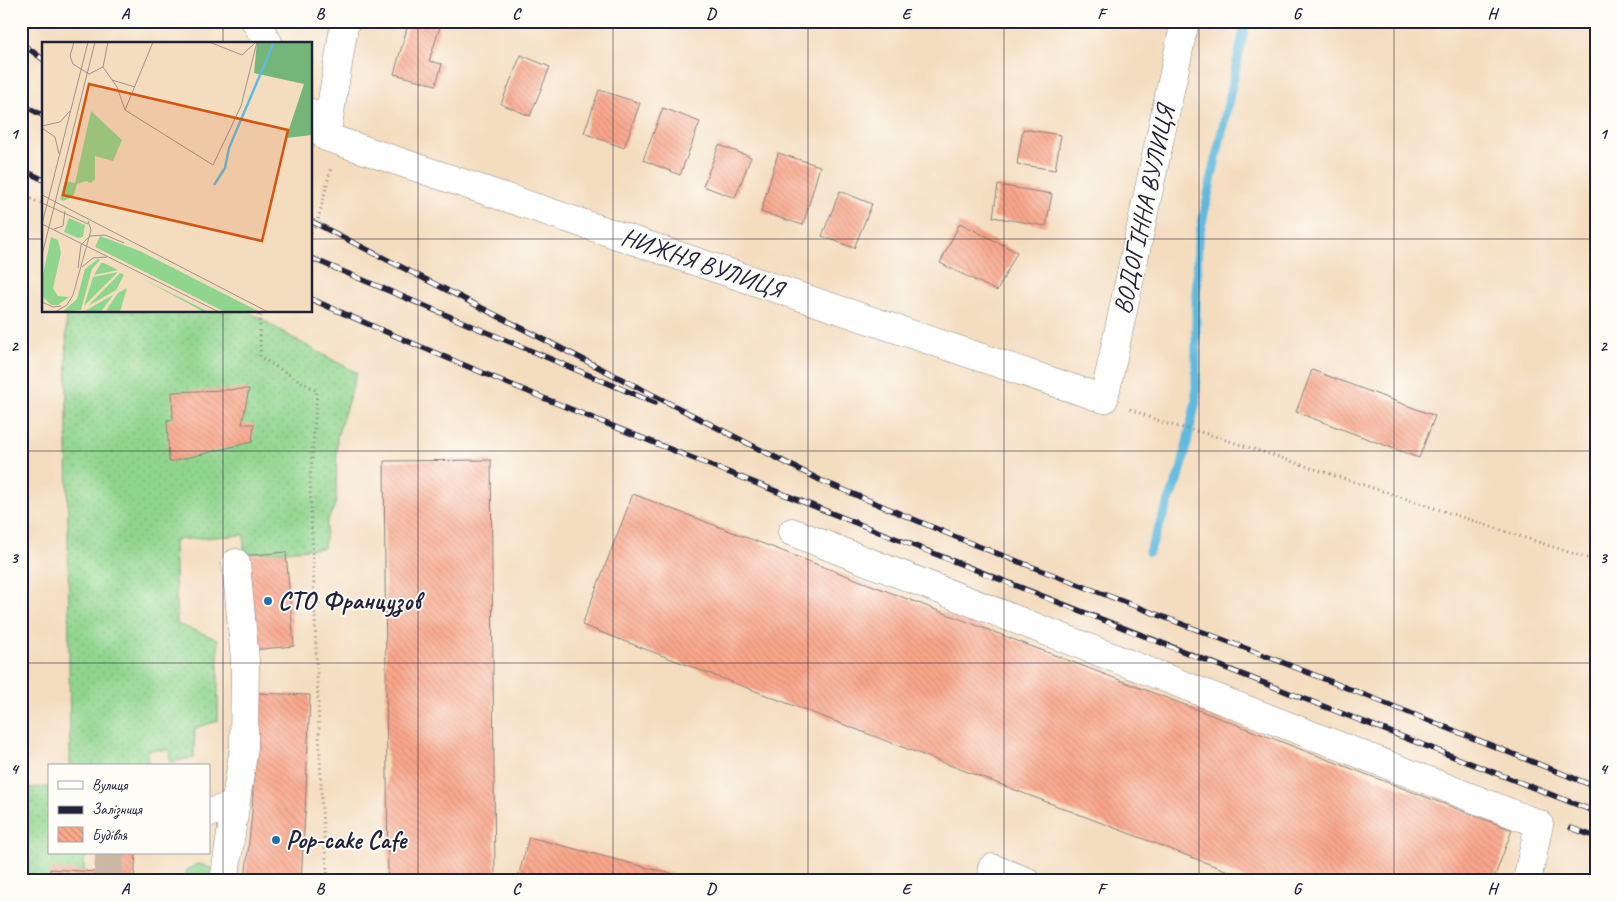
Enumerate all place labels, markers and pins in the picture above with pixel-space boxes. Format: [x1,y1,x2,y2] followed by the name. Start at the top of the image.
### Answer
[278,585,425,617] place label: СТО Французов
[262,595,274,607] marker: СТО Французов
[286,824,409,856] place label: Pop-cake Cafe
[270,834,282,846] marker: Pop-cake Cafe

